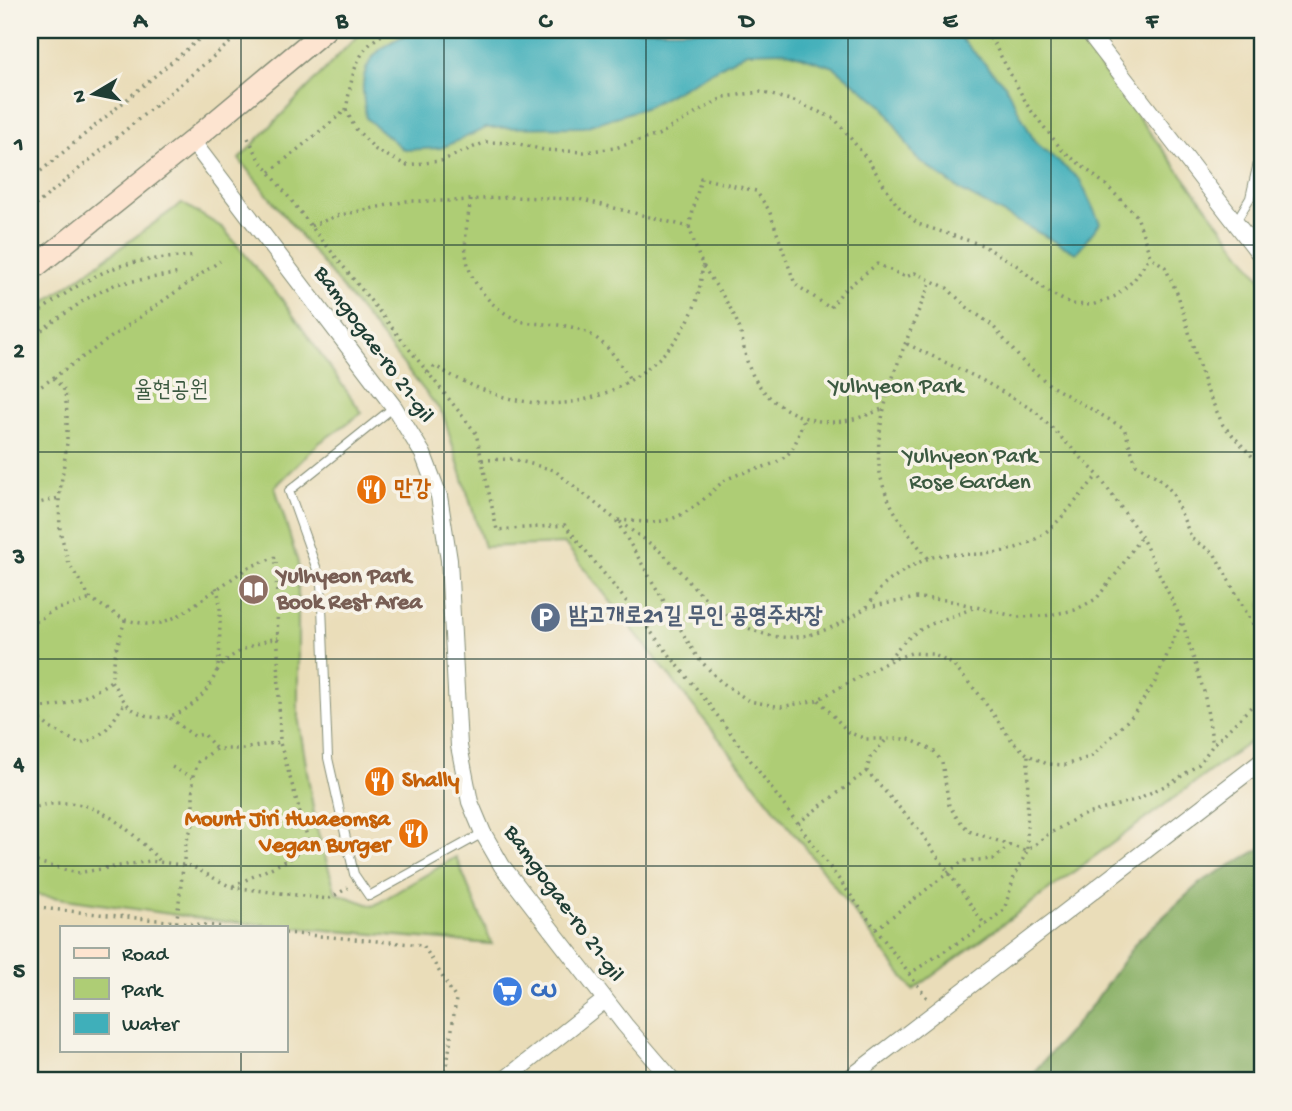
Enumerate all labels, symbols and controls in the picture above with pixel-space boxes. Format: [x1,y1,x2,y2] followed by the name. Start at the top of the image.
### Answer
[132,9,148,36] text: A
[335,9,349,36] text: B
[539,9,554,36] text: C
[738,9,756,36] text: D
[943,9,959,36] text: E
[1145,9,1160,36] text: F
[60,60,130,130] north arrow
[68,88,93,104] text: N
[13,132,24,159] text: 1
[306,260,439,429] street label: Bamgogae-ro 21-gil
[13,339,25,366] text: 2
[827,374,966,401] park label: Yulhyeon Park
[134,378,208,405] park label: 율현공원
[901,444,1040,497] park label: Yulhyeon Park Rose Garden
[354,473,388,507] restaurant icon: 만강
[394,477,432,504] place label: 만강
[12,545,25,572] text: 3
[274,564,423,617] place label: Yulhyeon Park Book Rest Area
[237,573,271,607] library icon: Yulhyeon Park Book Rest Area
[529,600,563,634] parking icon: 밤고개로21길 무인 공영주차장
[569,604,823,631] place label: 밤고개로21길 무인 공영주차장
[13,752,25,779] text: 4
[362,764,396,798] restaurant icon: Shally
[402,768,460,795] place label: Shally
[185,807,393,860] place label: Mount Jiri Hwaeomsa Vegan Burger
[396,816,430,850] restaurant icon: Mount Jiri Hwaeomsa Vegan Burger
[496,819,629,988] street label: Bamgogae-ro 21-gil
[60,926,287,1052] legend
[122,944,170,969] text: Road
[13,959,25,986] text: 5
[491,974,525,1008] supermarket icon: CU
[531,978,557,1005] place label: CU
[121,980,165,1005] text: Park
[122,1014,180,1039] text: Water

